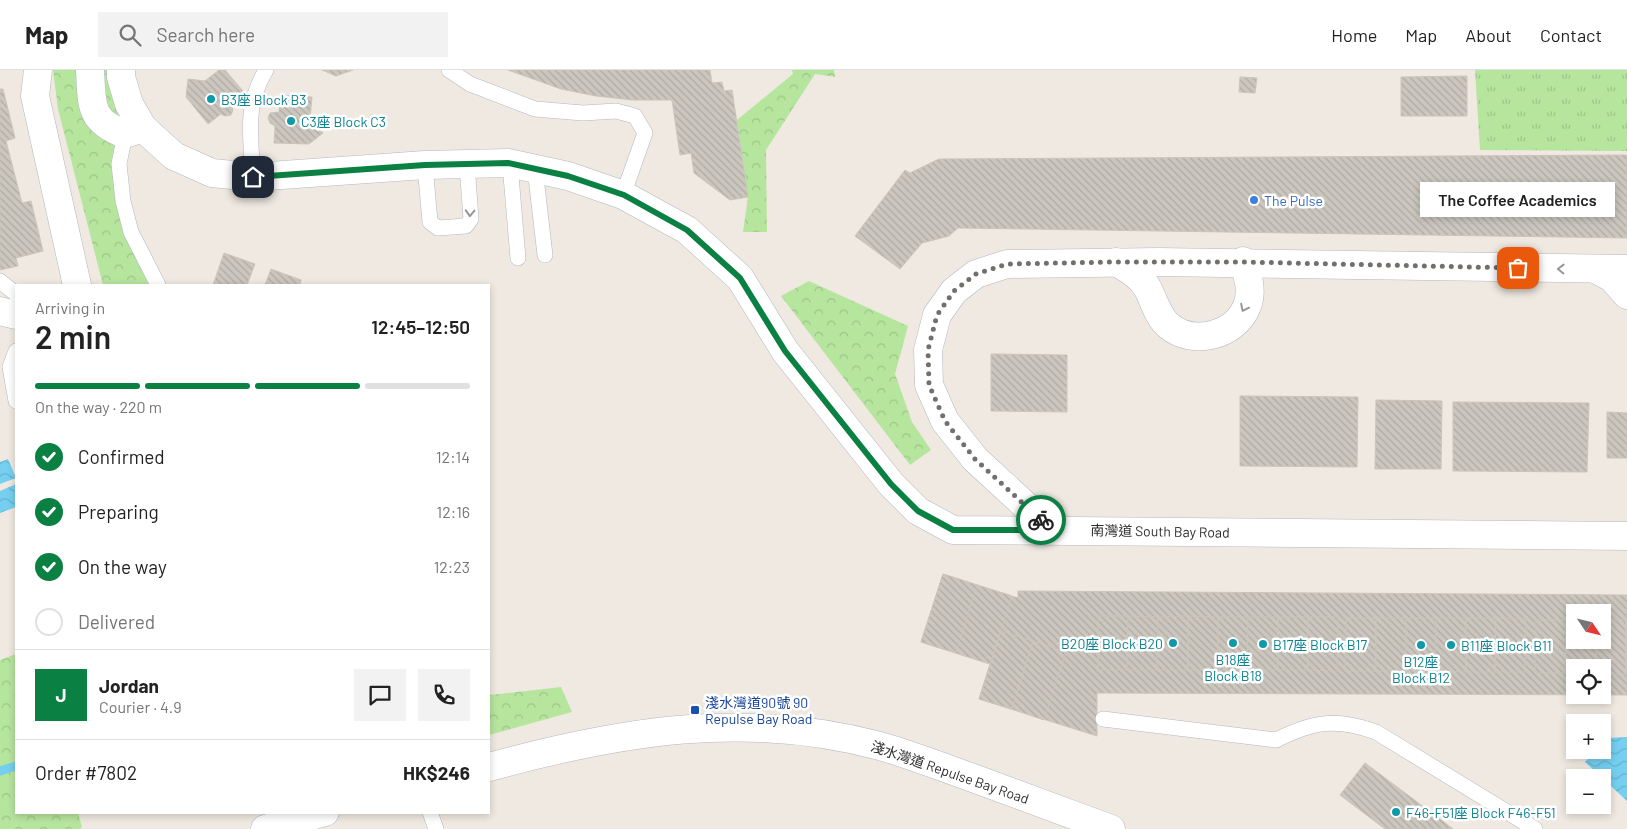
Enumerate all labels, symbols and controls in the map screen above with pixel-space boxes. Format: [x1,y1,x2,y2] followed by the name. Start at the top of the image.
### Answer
[98,12,448,57] search box
[25,20,68,49] text: Map
[116,21,144,49] icon: search
[156,23,255,46] text: Search here
[1331,24,1377,46] text: Home
[1405,24,1437,46] text: Map
[1465,24,1512,46] text: About
[1540,24,1602,46] text: Contact
[221,91,307,108] place label: B3座 Block B3
[205,93,217,105] marker: B3座 Block B3
[301,113,386,130] place label: C3座 Block C3
[285,115,297,127] marker: C3座 Block C3
[232,156,274,198] pin
[239,163,267,191] icon: home
[1420,183,1616,218] callout: The Coffee Academics
[1438,190,1597,209] text: The Coffee Academics
[1264,192,1323,209] place label: The Pulse
[1248,194,1260,206] marker: The Pulse
[464,209,475,217] one-way arrow
[1497,247,1539,289] pin
[1504,254,1532,282] icon: bag
[1557,264,1564,274] one-way arrow
[35,298,105,317] text: Arriving in
[1240,302,1250,311] one-way arrow
[371,315,470,338] text: 12:45–12:50
[35,317,111,355] text: 2 min
[35,397,162,416] text: On the way · 220 m
[35,443,63,471] icon: check
[78,445,165,468] text: Confirmed
[436,447,470,466] text: 12:14
[1016,495,1066,545] courier
[35,498,63,526] icon: check
[78,500,159,523] text: Preparing
[437,502,470,521] text: 12:16
[1027,506,1055,534] icon: bike
[1090,521,1230,541] street label: 南灣道 South Bay Road
[35,553,63,581] icon: check
[78,555,167,578] text: On the way
[434,557,470,576] text: 12:23
[1566,604,1611,649] north arrow
[1566,604,1611,814] map controls
[78,610,155,633] text: Delivered
[1061,635,1163,652] place label: B20座 Block B20
[1273,636,1367,653] place label: B17座 Block B17
[1167,637,1179,649] marker: B20座 Block B20
[1227,637,1239,649] marker: B18座 Block B18
[1461,637,1552,654] place label: B11座 Block B11
[1257,638,1269,650] marker: B17座 Block B17
[1415,639,1427,651] marker: B12座 Block B12
[1445,639,1457,651] marker: B11座 Block B11
[1204,651,1262,684] place label: B18座 Block B18
[1392,653,1450,686] place label: B12座 Block B12
[1566,659,1611,704] button: locate
[354,669,406,721] button: chat
[418,669,470,721] button: phone
[99,674,159,697] text: Jordan
[55,683,67,706] text: J
[705,694,812,727] place label: 淺水灣道90號 90 Repulse Bay Road
[99,697,182,716] text: Courier · 4.9
[689,704,701,716] marker: 淺水灣道90號 90 Repulse Bay Road
[1566,714,1611,759] button: +
[869,737,1031,807] street label: 淺水灣道 Repulse Bay Road
[35,761,137,784] text: Order #7802
[403,761,470,784] text: HK$246
[1566,769,1611,814] button: −
[1406,804,1556,821] place label: F46-F51座 Block F46-F51
[1390,806,1402,818] marker: F46-F51座 Block F46-F51

